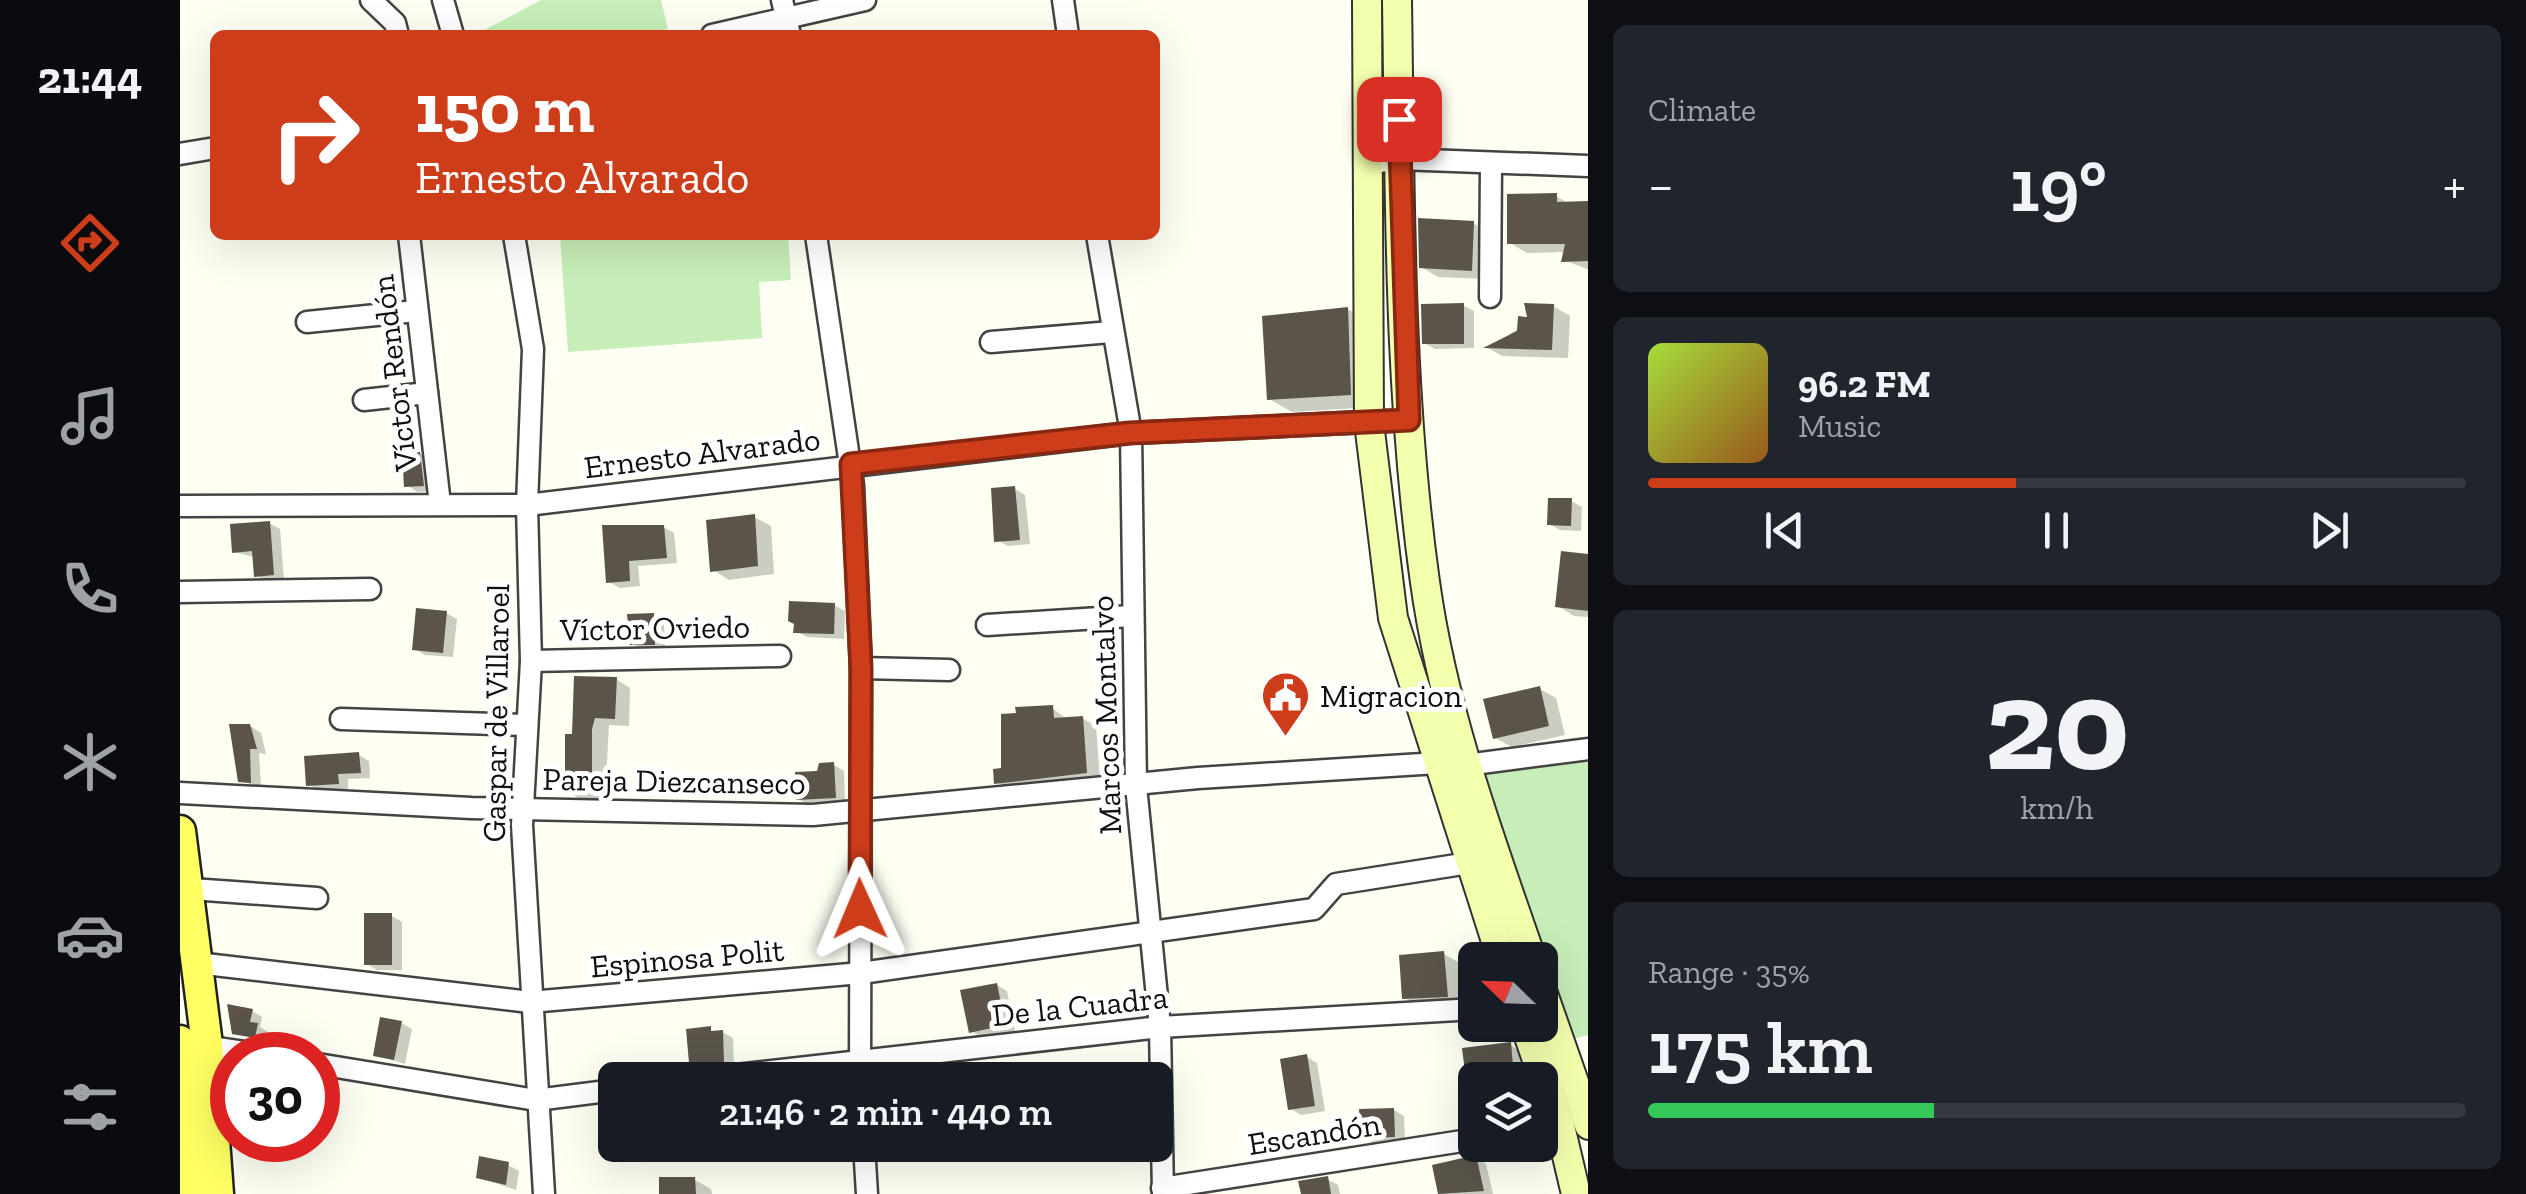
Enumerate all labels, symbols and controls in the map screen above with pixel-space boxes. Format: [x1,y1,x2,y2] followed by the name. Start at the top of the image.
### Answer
[38,51,142,105] text: 21:44
[415,66,595,150] text: 150 m
[250,70,380,200] icon: right
[1357,77,1442,162] pin
[1648,91,1756,129] text: Climate
[1372,92,1427,147] icon: arrive
[2010,140,2107,230] text: 19°
[415,151,749,205] text: Ernesto Alvarado
[1648,152,1674,218] text: −
[2443,152,2466,218] text: +
[55,208,125,278] icon: directions
[363,272,425,474] street label: Víctor Rendón
[1798,361,1931,407] text: 96.2 FM
[55,381,125,451] icon: music
[1798,407,1881,445] text: Music
[582,420,822,486] street label: Ernesto Alvarado
[1757,503,1812,558] icon: previous
[2029,503,2084,558] icon: pause
[2302,503,2357,558] icon: next
[55,554,125,624] icon: phone
[475,583,517,843] street label: Gaspar de Villaroel
[1083,595,1129,835] street label: Marcos Montalvo
[559,607,750,649] street label: Víctor Oviedo
[1985,646,2129,802] text: 20
[1259,670,1311,738] public building icon: Migracion
[1320,677,1463,715] place label: Migracion
[55,727,125,797] icon: climate
[542,760,806,802] street label: Pareja Diezcanseco
[2020,789,2094,827] text: km/h
[808,857,912,961] position arrow
[55,900,125,970] icon: car
[589,931,786,985] street label: Espinosa Polit
[1458,942,1558,1042] north arrow
[1458,942,1558,1162] map controls
[1648,953,1810,991] text: Range · 35%
[990,978,1170,1034] street label: De la Cuadra
[1648,1002,1873,1092] text: 175 km
[210,1032,340,1162] speed limit sign: 30
[1458,1062,1558,1162] button: layers
[55,1072,125,1142] icon: filters
[719,1089,1052,1135] text: 21:46 · 2 min · 440 m
[1245,1105,1384,1163] street label: Escandón

